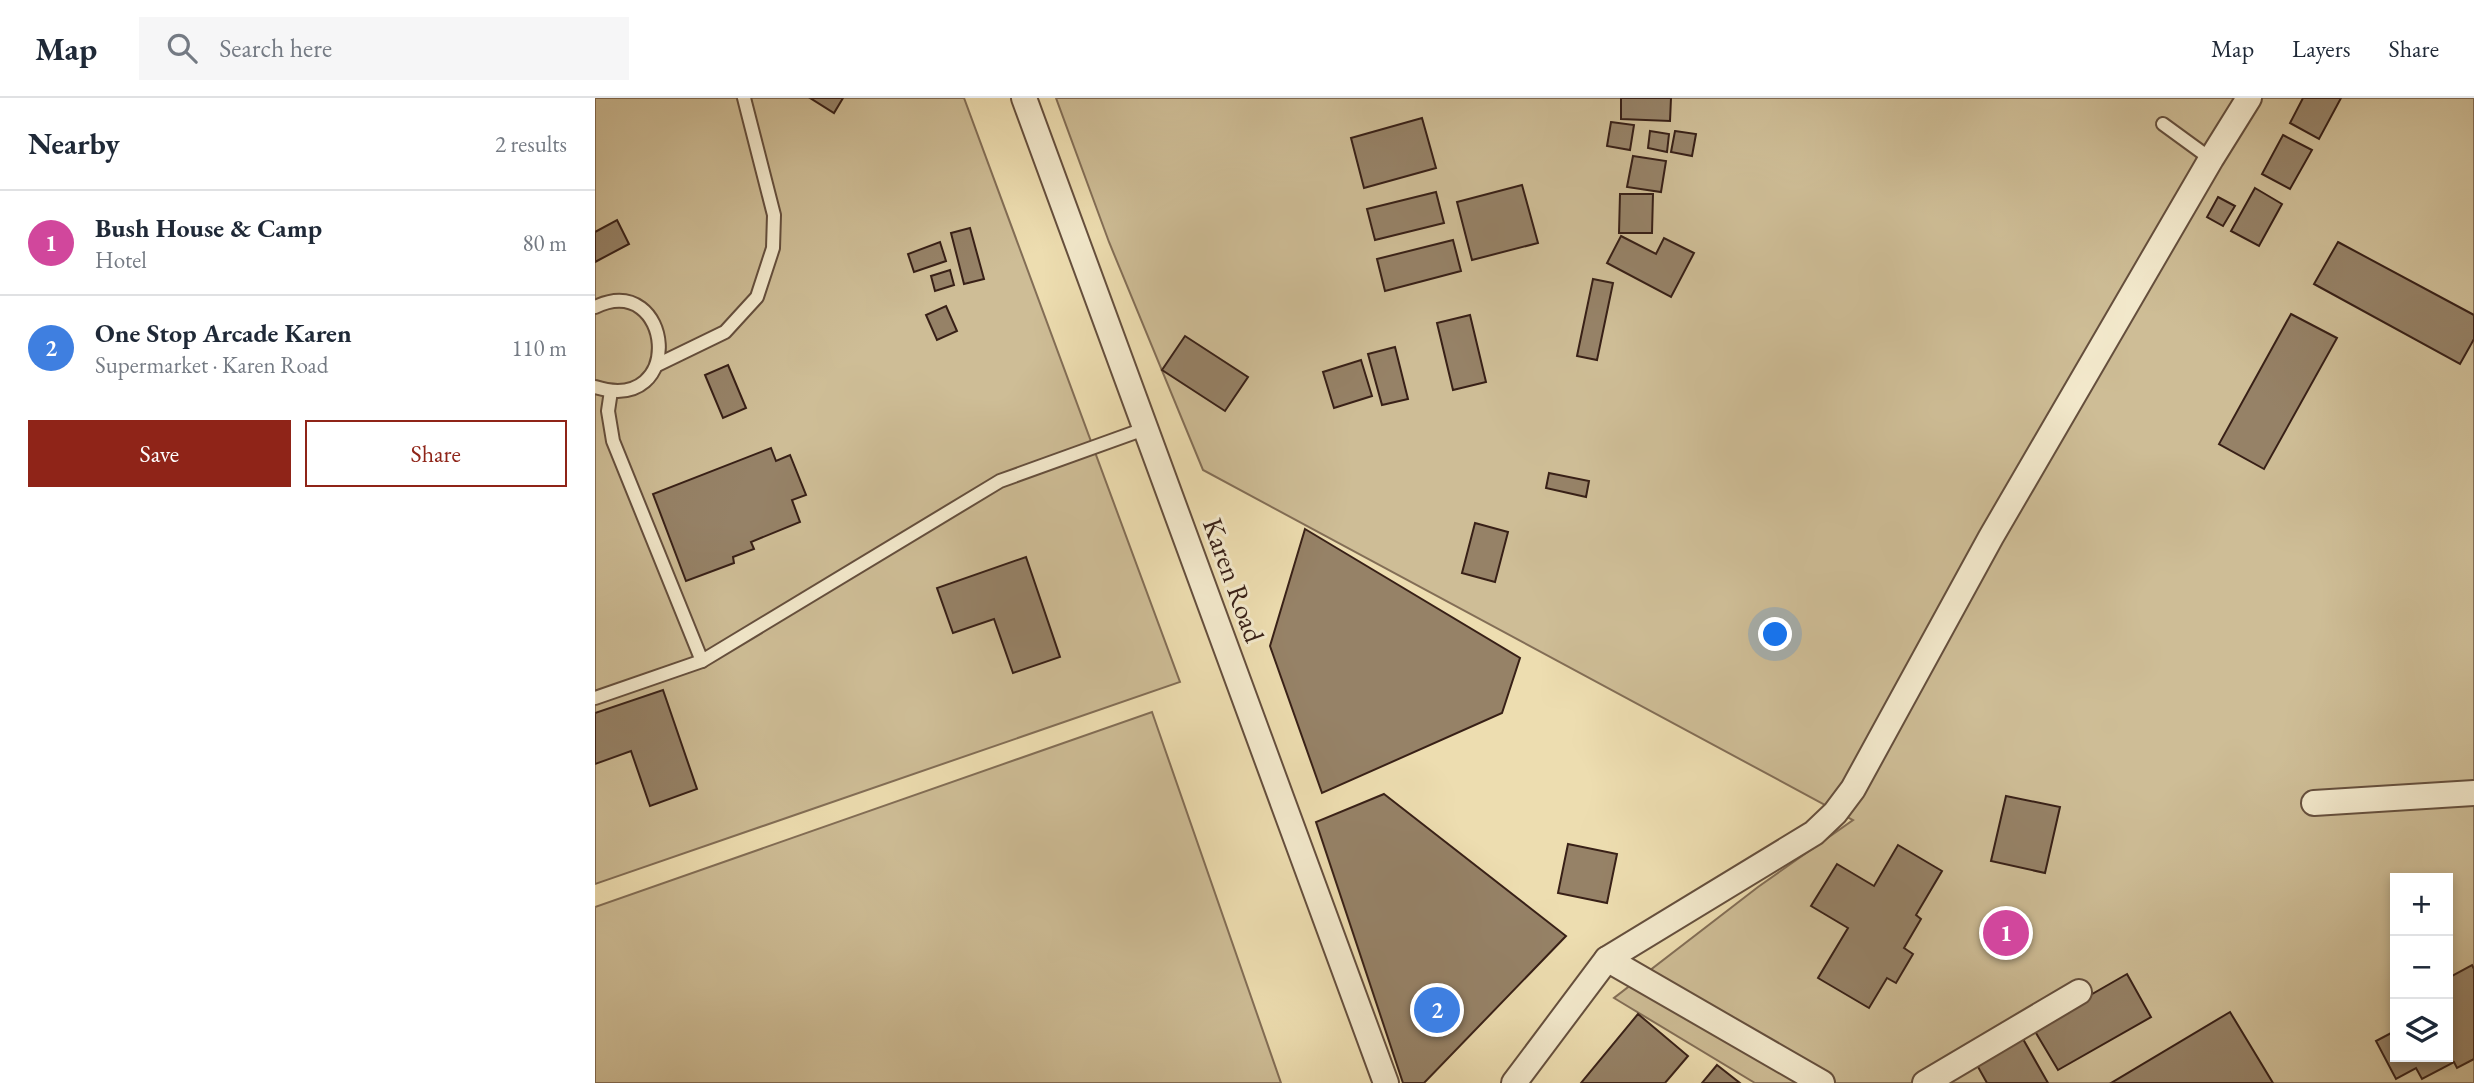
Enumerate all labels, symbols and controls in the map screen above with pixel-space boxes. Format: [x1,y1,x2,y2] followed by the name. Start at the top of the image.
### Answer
[139,17,629,80] search box
[35,27,97,70] text: Map
[163,29,201,67] icon: search
[219,31,332,65] text: Search here
[2211,33,2254,64] text: Map
[2292,33,2351,64] text: Layers
[2389,33,2439,64] text: Share
[28,124,120,163] text: Nearby
[495,129,567,159] text: 2 results
[95,211,322,245] text: Bush House & Camp
[45,228,57,258] text: 1
[522,228,567,258] text: 80 m
[95,245,147,275] text: Hotel
[95,316,352,350] text: One Stop Arcade Karen
[45,333,57,363] text: 2
[511,333,567,363] text: 110 m
[95,350,328,380] text: Supermarket · Karen Road
[28,420,291,487] button: Save
[305,420,567,487] button: Share
[1195,513,1273,648] street label: Karen Road
[1758,617,1792,651] your location
[2390,873,2453,1062] map controls
[2390,873,2453,936] button: +
[1983,907,2029,959] pin: 1
[2390,936,2453,999] button: −
[1414,984,1460,1036] pin: 2
[2390,999,2453,1062] button: layers

